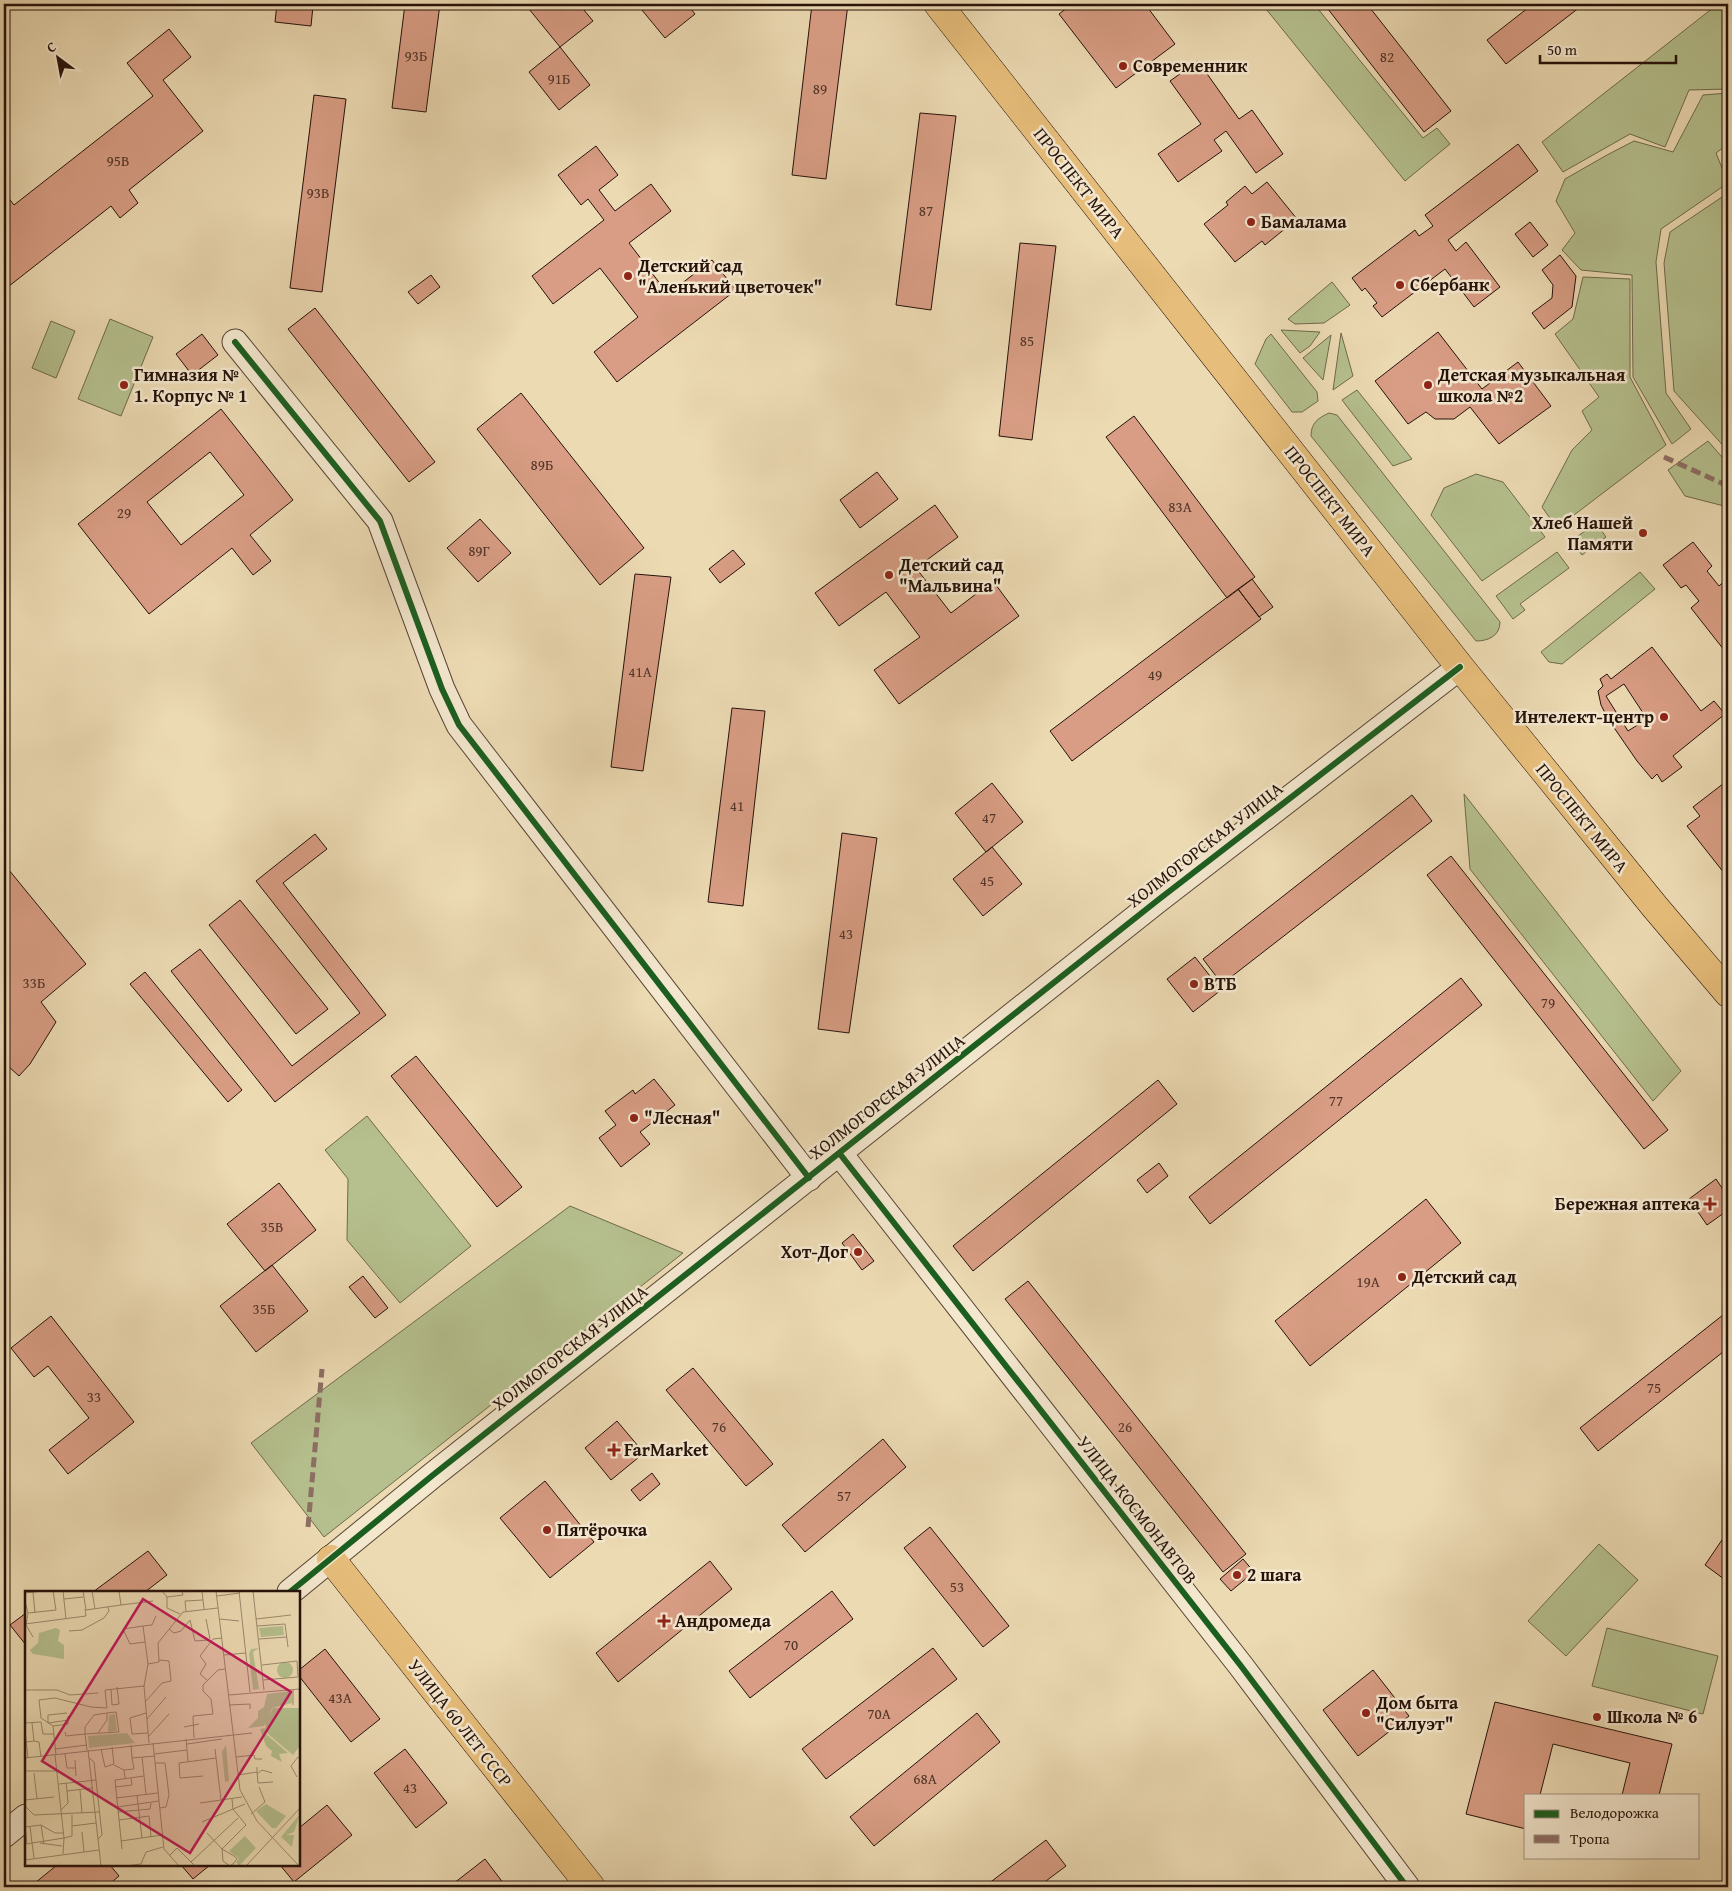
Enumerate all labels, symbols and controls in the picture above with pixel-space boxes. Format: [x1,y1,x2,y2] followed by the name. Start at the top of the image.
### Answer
[32,32,82,82] north arrow
[1540,32,1676,64] scale bar
[42,36,60,58] text: С
[1547,39,1578,60] text: 50 m
[405,45,427,66] house number: 93Б
[1380,46,1394,67] house number: 82
[1133,52,1248,79] place label: Современник
[1117,60,1129,72] marker: Современник
[548,68,570,89] house number: 91Б
[813,78,827,99] house number: 89
[1027,121,1132,244] street label: ПРОСПЕКТ МИРА
[107,150,129,171] house number: 95В
[307,182,329,203] house number: 93В
[919,200,933,221] house number: 87
[1261,208,1348,235] place label: Бамалама
[1245,216,1257,228] marker: Бамалама
[637,252,822,300] place label: Детский сад "Аленький цветочек"
[622,270,634,282] marker: Детский сад "Аленький цветочек"
[1410,271,1490,298] place label: Сбербанк
[1394,279,1406,291] marker: Сбербанк
[1020,330,1034,351] house number: 85
[134,361,248,409] place label: Гимназия № 1. Корпус № 1
[1437,361,1626,409] place label: Детская музыкальная школа №2
[118,379,130,391] marker: Гимназия № 1. Корпус № 1
[1422,379,1434,391] marker: Детская музыкальная школа №2
[1278,439,1383,562] street label: ПРОСПЕКТ МИРА
[531,454,553,475] house number: 89Б
[1168,496,1192,517] house number: 83А
[117,502,131,523] house number: 29
[1532,509,1633,557] place label: Хлеб Нашей Памяти
[1637,527,1649,539] marker: Хлеб Нашей Памяти
[468,540,490,561] house number: 89Г
[898,551,1004,599] place label: Детский сад "Мальвина"
[883,569,895,581] marker: Детский сад "Мальвина"
[628,661,652,682] house number: 41А
[1148,664,1162,685] house number: 49
[1515,703,1654,730] place label: Интелект-центр
[1658,711,1670,723] marker: Интелект-центр
[1530,757,1635,879] street label: ПРОСПЕКТ МИРА
[1121,775,1288,914] street label: ХОЛМОГОРСКАЯ УЛИЦА
[730,795,744,816] house number: 41
[982,807,996,828] house number: 47
[980,870,994,891] house number: 45
[839,923,853,944] house number: 43
[1204,970,1237,997] place label: ВТБ
[23,972,45,993] house number: 33Б
[1188,978,1200,990] marker: ВТБ
[1541,992,1555,1013] house number: 79
[803,1027,970,1166] street label: ХОЛМОГОРСКАЯ УЛИЦА
[1329,1090,1343,1111] house number: 77
[644,1104,721,1131] place label: "Лесная"
[628,1112,640,1124] marker: "Лесная"
[1555,1190,1701,1217] place label: Бережная аптека
[1704,1198,1716,1210] marker: Бережная аптека
[261,1216,283,1237] house number: 35В
[781,1238,848,1265] place label: Хот-Дог
[852,1246,864,1258] marker: Хот-Дог
[1411,1263,1517,1290] place label: Детский сад
[1356,1271,1380,1292] house number: 19А
[1396,1271,1408,1283] marker: Детский сад
[486,1278,653,1417] street label: ХОЛМОГОРСКАЯ УЛИЦА
[253,1298,275,1319] house number: 35Б
[1647,1377,1661,1398] house number: 75
[87,1386,101,1407] house number: 33
[712,1416,726,1437] house number: 76
[1118,1416,1132,1437] house number: 26
[1071,1430,1204,1590] street label: УЛИЦА КОСМОНАВТОВ
[624,1436,709,1463] place label: FarMarket
[608,1444,620,1456] marker: FarMarket
[837,1485,851,1506] house number: 57
[557,1516,648,1543] place label: Пятёрочка
[541,1524,553,1536] marker: Пятёрочка
[1247,1561,1302,1588] place label: 2 шага
[1231,1569,1243,1581] marker: 2 шага
[950,1576,964,1597] house number: 53
[25,1591,300,1866] inset map
[675,1607,772,1634] place label: Андромеда
[657,1614,671,1628] marker: Андромеда
[784,1634,798,1655] house number: 70
[402,1653,519,1792] street label: УЛИЦА 60 ЛЕТ СССР
[328,1687,352,1708] house number: 43А
[1375,1689,1459,1737] place label: Дом быта "Силуэт"
[867,1703,891,1724] house number: 70А
[1607,1703,1697,1730] place label: Школа № 6
[1360,1707,1372,1719] marker: Дом быта "Силуэт"
[1591,1711,1603,1723] marker: Школа № 6
[913,1768,937,1789] house number: 68А
[403,1777,417,1798] house number: 43
[1524,1794,1700,1858] legend
[1570,1802,1660,1823] text: Велодорожка
[1570,1828,1611,1849] text: Тропа

